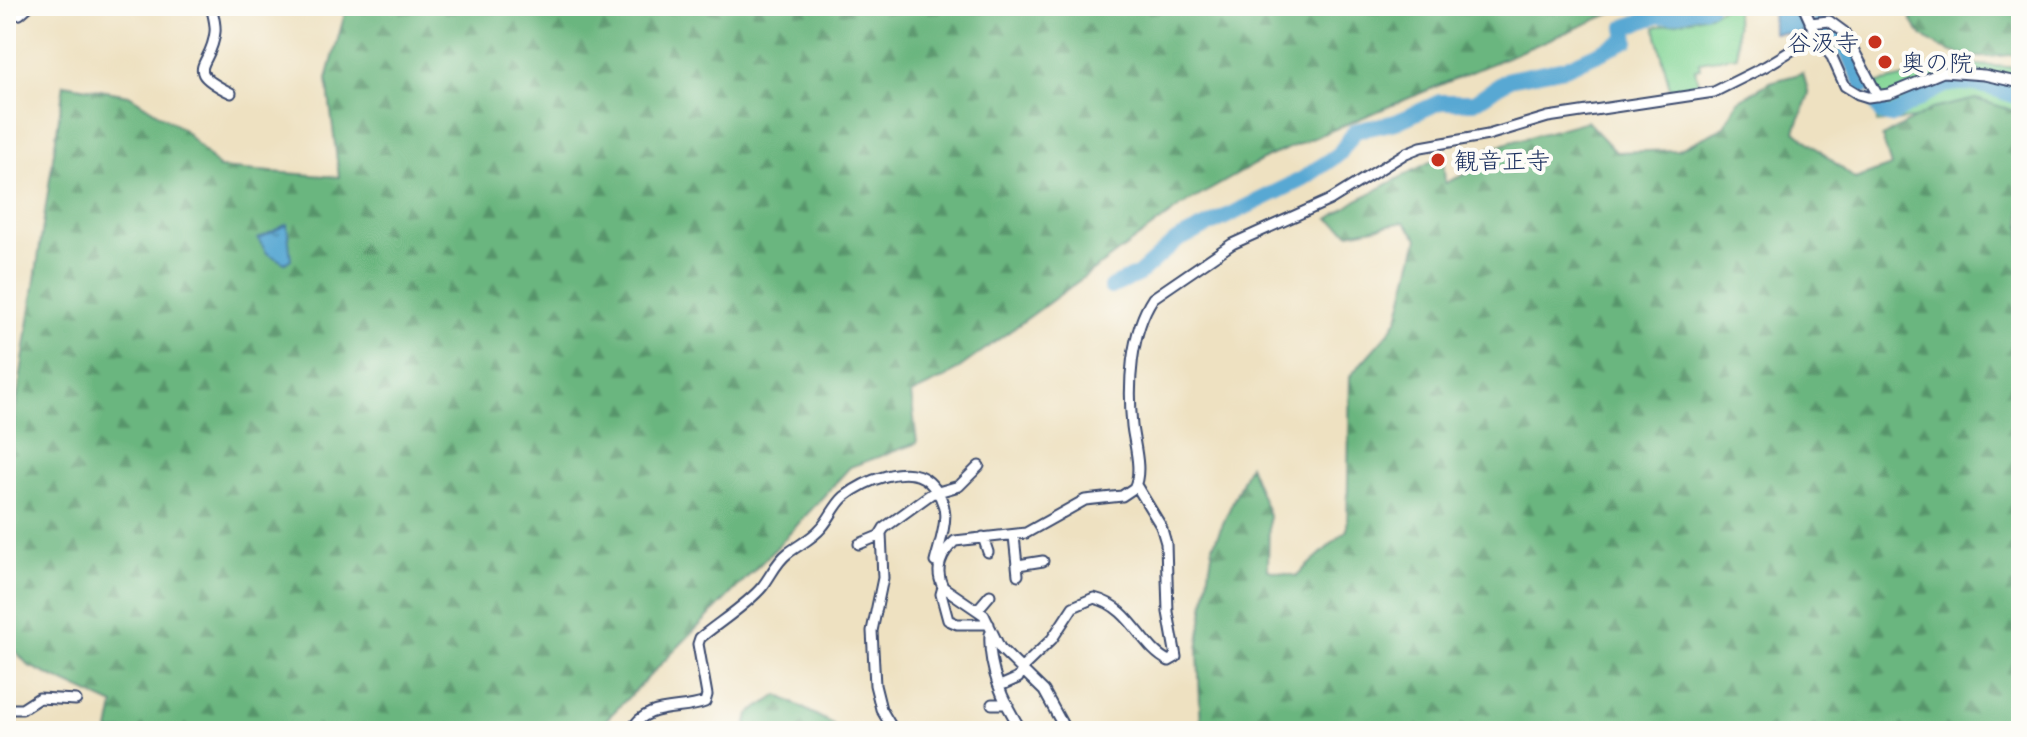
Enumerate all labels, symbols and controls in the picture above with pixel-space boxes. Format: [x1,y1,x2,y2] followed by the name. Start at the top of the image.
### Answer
[1787,28,1859,57] place label: 谷汲寺
[1866,33,1884,51] marker: 谷汲寺
[1901,48,1973,77] place label: 奥の院
[1876,53,1894,71] marker: 奥の院
[1454,146,1550,175] place label: 観音正寺
[1429,151,1447,169] marker: 観音正寺

